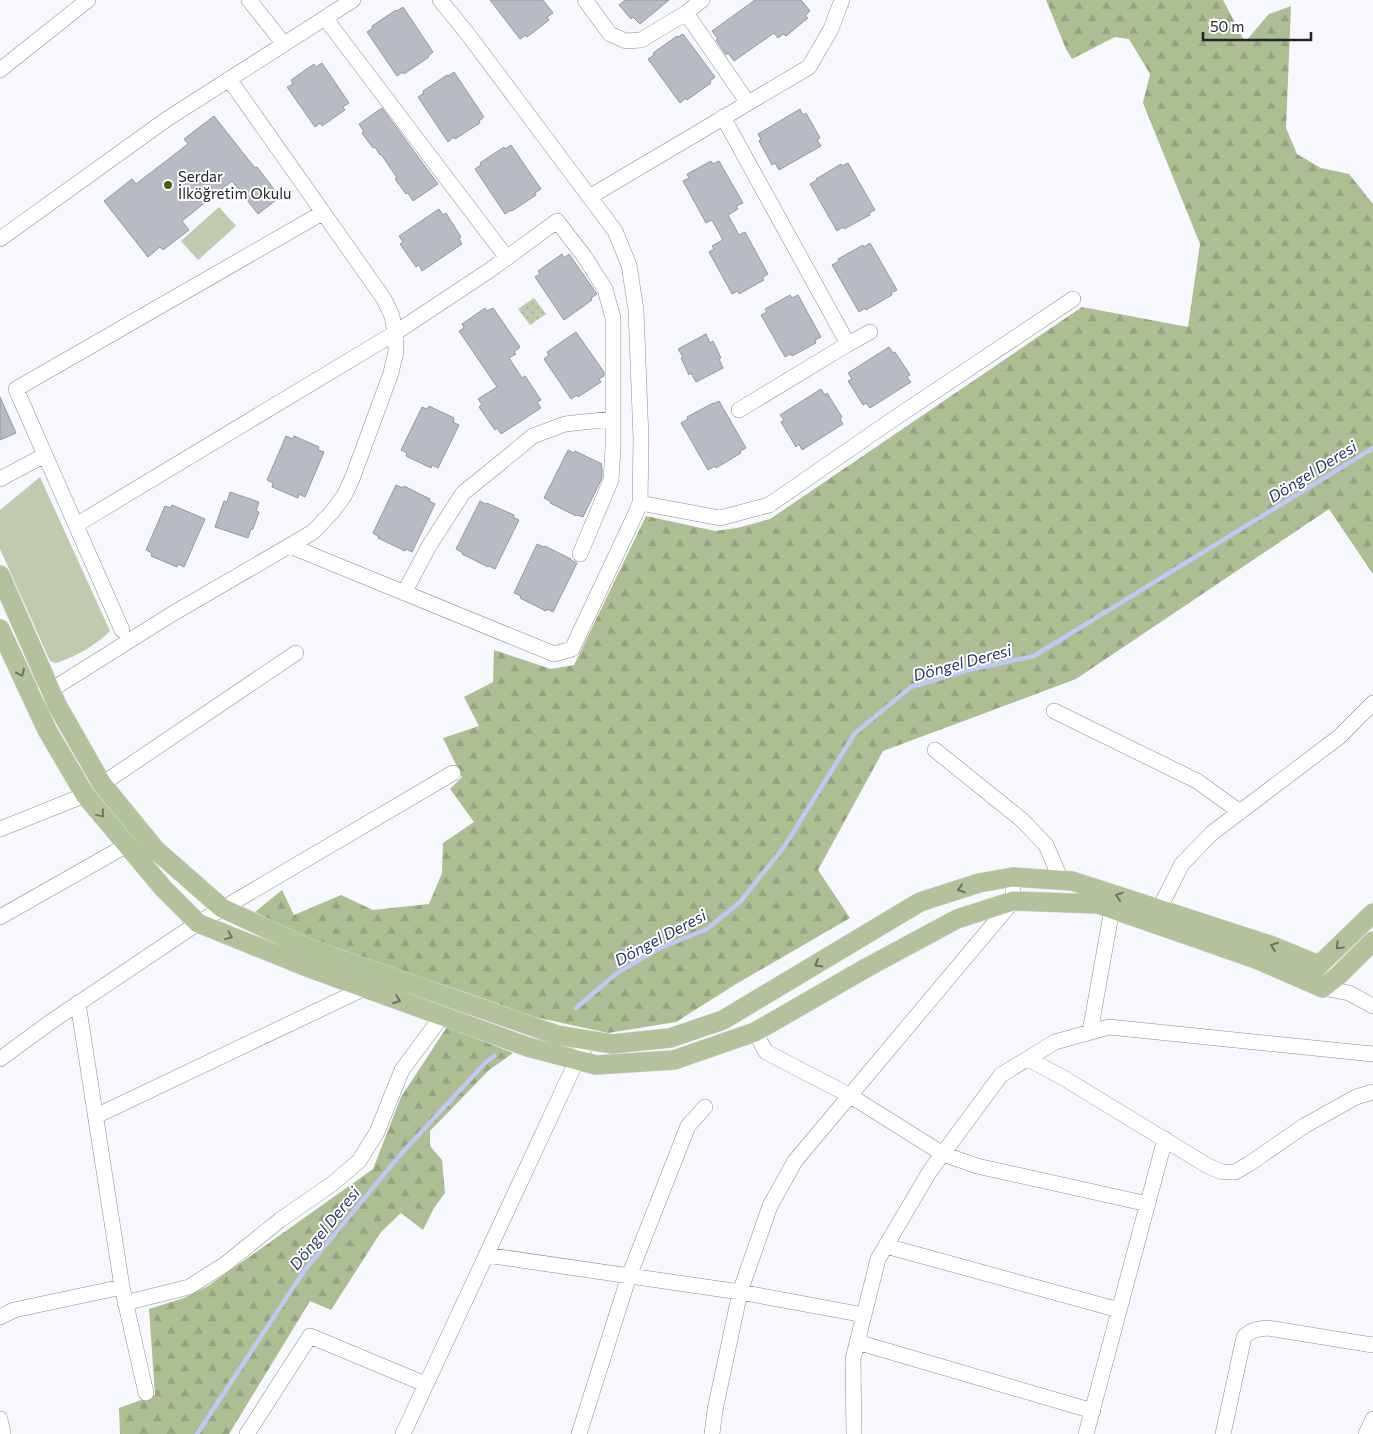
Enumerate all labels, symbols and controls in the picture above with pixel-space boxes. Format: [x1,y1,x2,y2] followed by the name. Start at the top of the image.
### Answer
[1203,10,1310,42] scale bar
[1210,17,1244,35] text: 50 m
[178,167,291,202] place label: Serdar İlköğretim Okulu
[162,179,174,191] marker: Serdar İlköğretim Okulu
[1264,436,1361,506] water label: Döngel Deresi
[911,640,1014,684] water label: Döngel Deresi
[14,668,25,677] one-way arrow
[95,808,104,817] one-way arrow
[957,883,966,893] one-way arrow
[1116,892,1124,902] one-way arrow
[611,905,710,969] water label: Döngel Deresi
[224,929,233,940] one-way arrow
[1335,940,1344,949] one-way arrow
[1270,942,1279,953] one-way arrow
[814,957,823,967] one-way arrow
[392,994,401,1004] one-way arrow
[285,1182,364,1273] water label: Döngel Deresi

